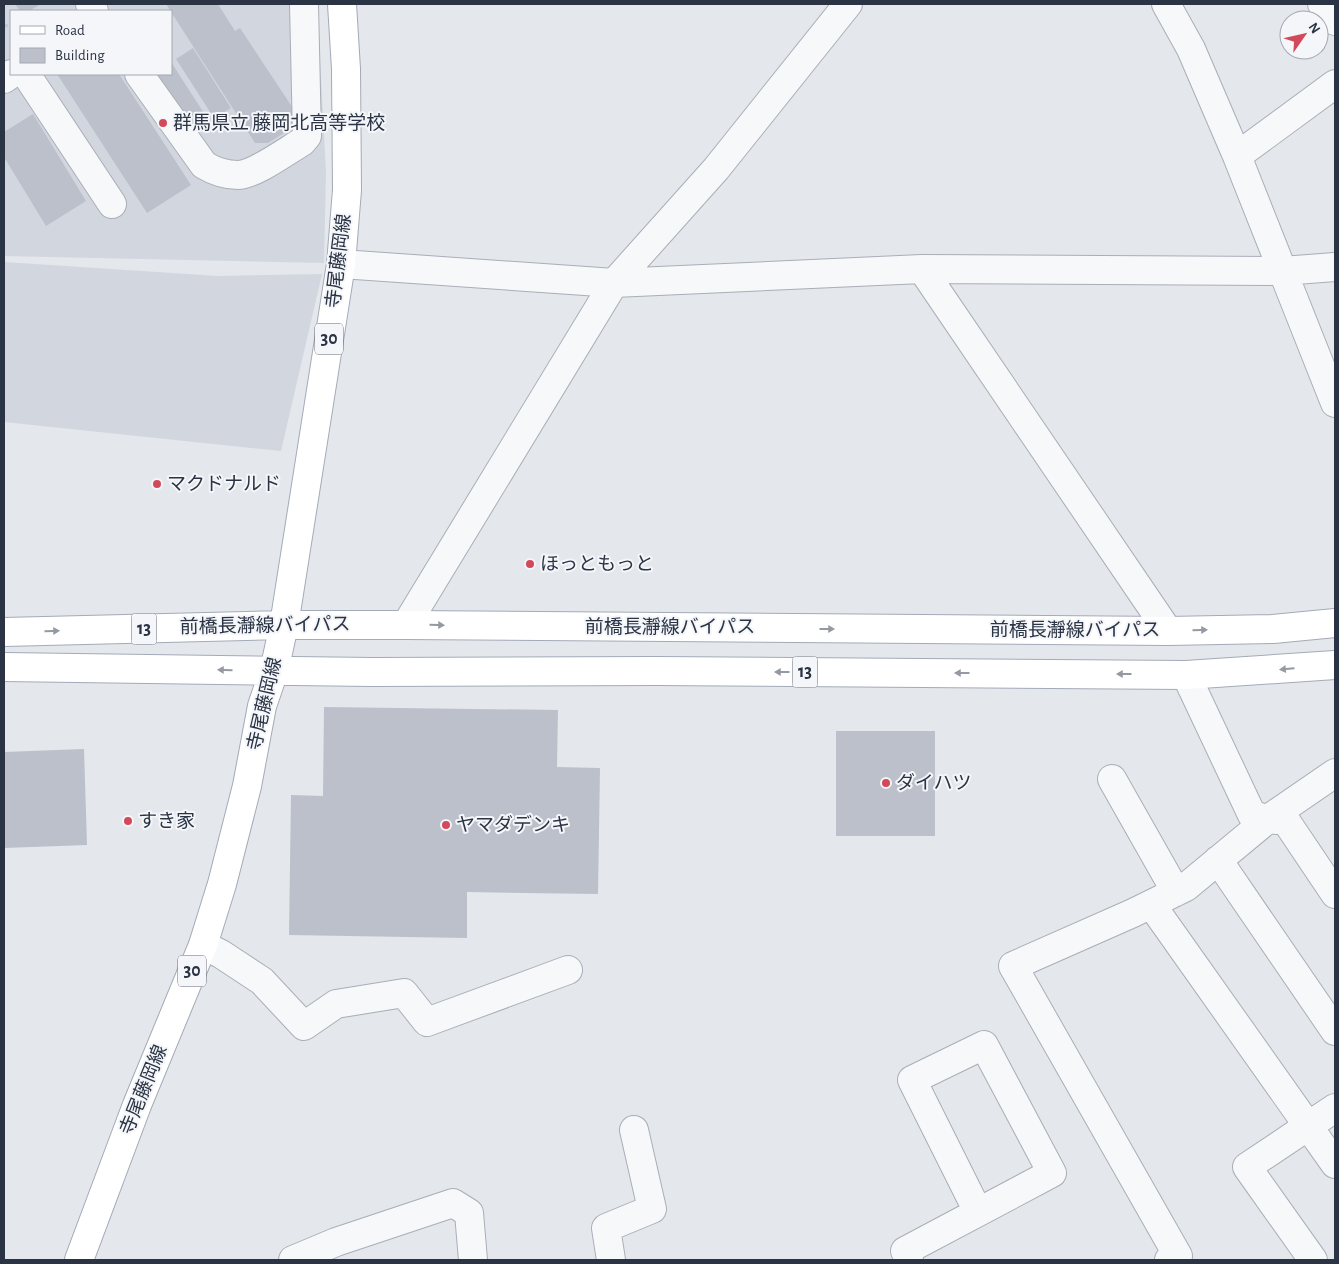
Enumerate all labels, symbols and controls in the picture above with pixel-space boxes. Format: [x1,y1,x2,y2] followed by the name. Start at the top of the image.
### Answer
[10,10,172,75] legend
[1279,10,1329,60] north arrow
[1305,20,1322,36] text: N
[55,23,85,38] text: Road
[55,48,105,63] text: Building
[173,112,385,133] place label: 群馬県立 藤岡北高等学校
[157,117,169,129] marker: 群馬県立 藤岡北高等学校
[322,212,354,309] street label: 寺尾藤岡線
[315,324,343,354] road number: 30
[167,474,281,494] place label: マクドナルド
[151,478,163,490] marker: マクドナルド
[540,554,654,574] place label: ほっともっと
[524,558,536,570] marker: ほっともっと
[179,613,350,637] street label: 前橋長瀞線バイパス
[132,614,156,644] road number: 13
[585,616,755,637] street label: 前橋長瀞線バイパス
[990,619,1160,640] street label: 前橋長瀞線バイパス
[430,621,446,629] one-way arrow
[820,625,836,633] one-way arrow
[1192,626,1208,634] one-way arrow
[45,627,61,635] one-way arrow
[243,655,285,752] street label: 寺尾藤岡線
[792,656,818,688] road number: 13
[1278,665,1294,673] one-way arrow
[217,666,233,674] one-way arrow
[774,668,790,676] one-way arrow
[954,669,970,677] one-way arrow
[1116,670,1132,678] one-way arrow
[896,772,972,793] place label: ダイハツ
[880,777,892,789] marker: ダイハツ
[138,811,195,831] place label: すき家
[456,814,570,835] place label: ヤマダデンキ
[122,815,134,827] marker: すき家
[440,819,452,831] marker: ヤマダデンキ
[178,956,206,986] road number: 30
[116,1042,171,1138] street label: 寺尾藤岡線

